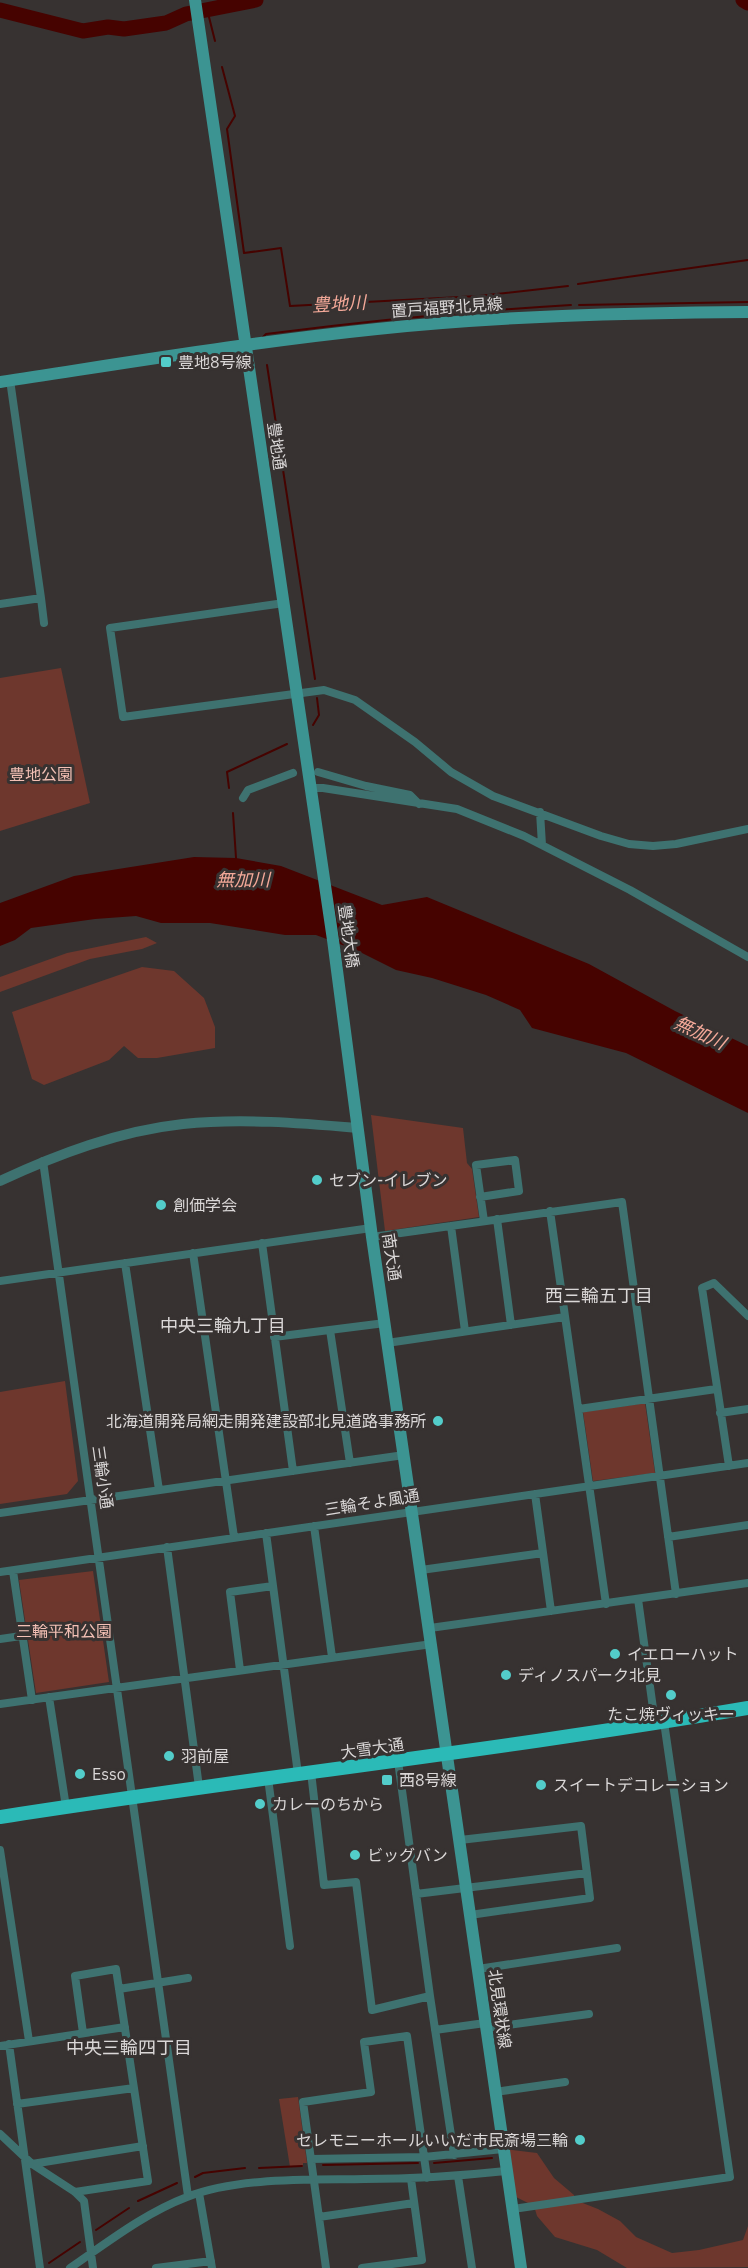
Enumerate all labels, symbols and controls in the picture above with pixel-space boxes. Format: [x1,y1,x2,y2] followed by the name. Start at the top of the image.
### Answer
[311,290,369,316] water label: 豊地川
[390,293,504,321] street label: 置戸福野北見線
[178,352,252,372] place label: 豊地8号線
[159,355,173,369] marker: 豊地8号線
[264,421,290,471] street label: 豊地通
[9,764,73,784] park label: 豊地公園
[216,868,272,891] water label: 無加川
[335,903,363,969] street label: 豊地大橋
[671,1011,731,1055] water label: 無加川
[329,1170,447,1190] place label: セブン-イレブン
[310,1173,324,1187] marker: セブン-イレブン
[173,1195,237,1215] place label: 創価学会
[154,1198,168,1212] marker: 創価学会
[379,1232,405,1282] street label: 南大通
[545,1284,653,1307] district label: 西三輪五丁目
[160,1314,286,1337] district label: 中央三輪九丁目
[106,1411,426,1431] place label: 北海道開発局網走開発建設部北見道路事務所
[431,1414,445,1428] marker: 北海道開発局網走開発建設部北見道路事務所
[89,1444,117,1510] street label: 三輪小通
[323,1485,421,1519] street label: 三輪そよ風通
[16,1621,112,1641] park label: 三輪平和公園
[627,1644,739,1664] place label: イエローハット
[608,1647,622,1661] marker: イエローハット
[518,1665,661,1685] place label: ディノスパーク北見
[499,1668,513,1682] marker: ディノスパーク北見
[664,1688,678,1702] marker: たこ焼ヴィッキー
[607,1704,735,1724] place label: たこ焼ヴィッキー
[339,1734,405,1762] street label: 大雪大通
[181,1746,229,1766] place label: 羽前屋
[162,1749,176,1763] marker: 羽前屋
[92,1764,126,1784] place label: Esso
[73,1767,87,1781] marker: Esso
[399,1770,457,1790] place label: 西8号線
[380,1773,394,1787] marker: 西8号線
[553,1775,729,1795] place label: スイートデコレーション
[534,1778,548,1792] marker: スイートデコレーション
[272,1794,384,1814] place label: カレーのちから
[253,1797,267,1811] marker: カレーのちから
[367,1845,448,1865] place label: ビッグバン
[348,1848,362,1862] marker: ビッグバン
[485,1968,515,2050] street label: 北見環状線
[66,2036,192,2059] district label: 中央三輪四丁目
[296,2130,568,2150] place label: セレモニーホールいいだ市民斎場三輪
[573,2133,587,2147] marker: セレモニーホールいいだ市民斎場三輪

